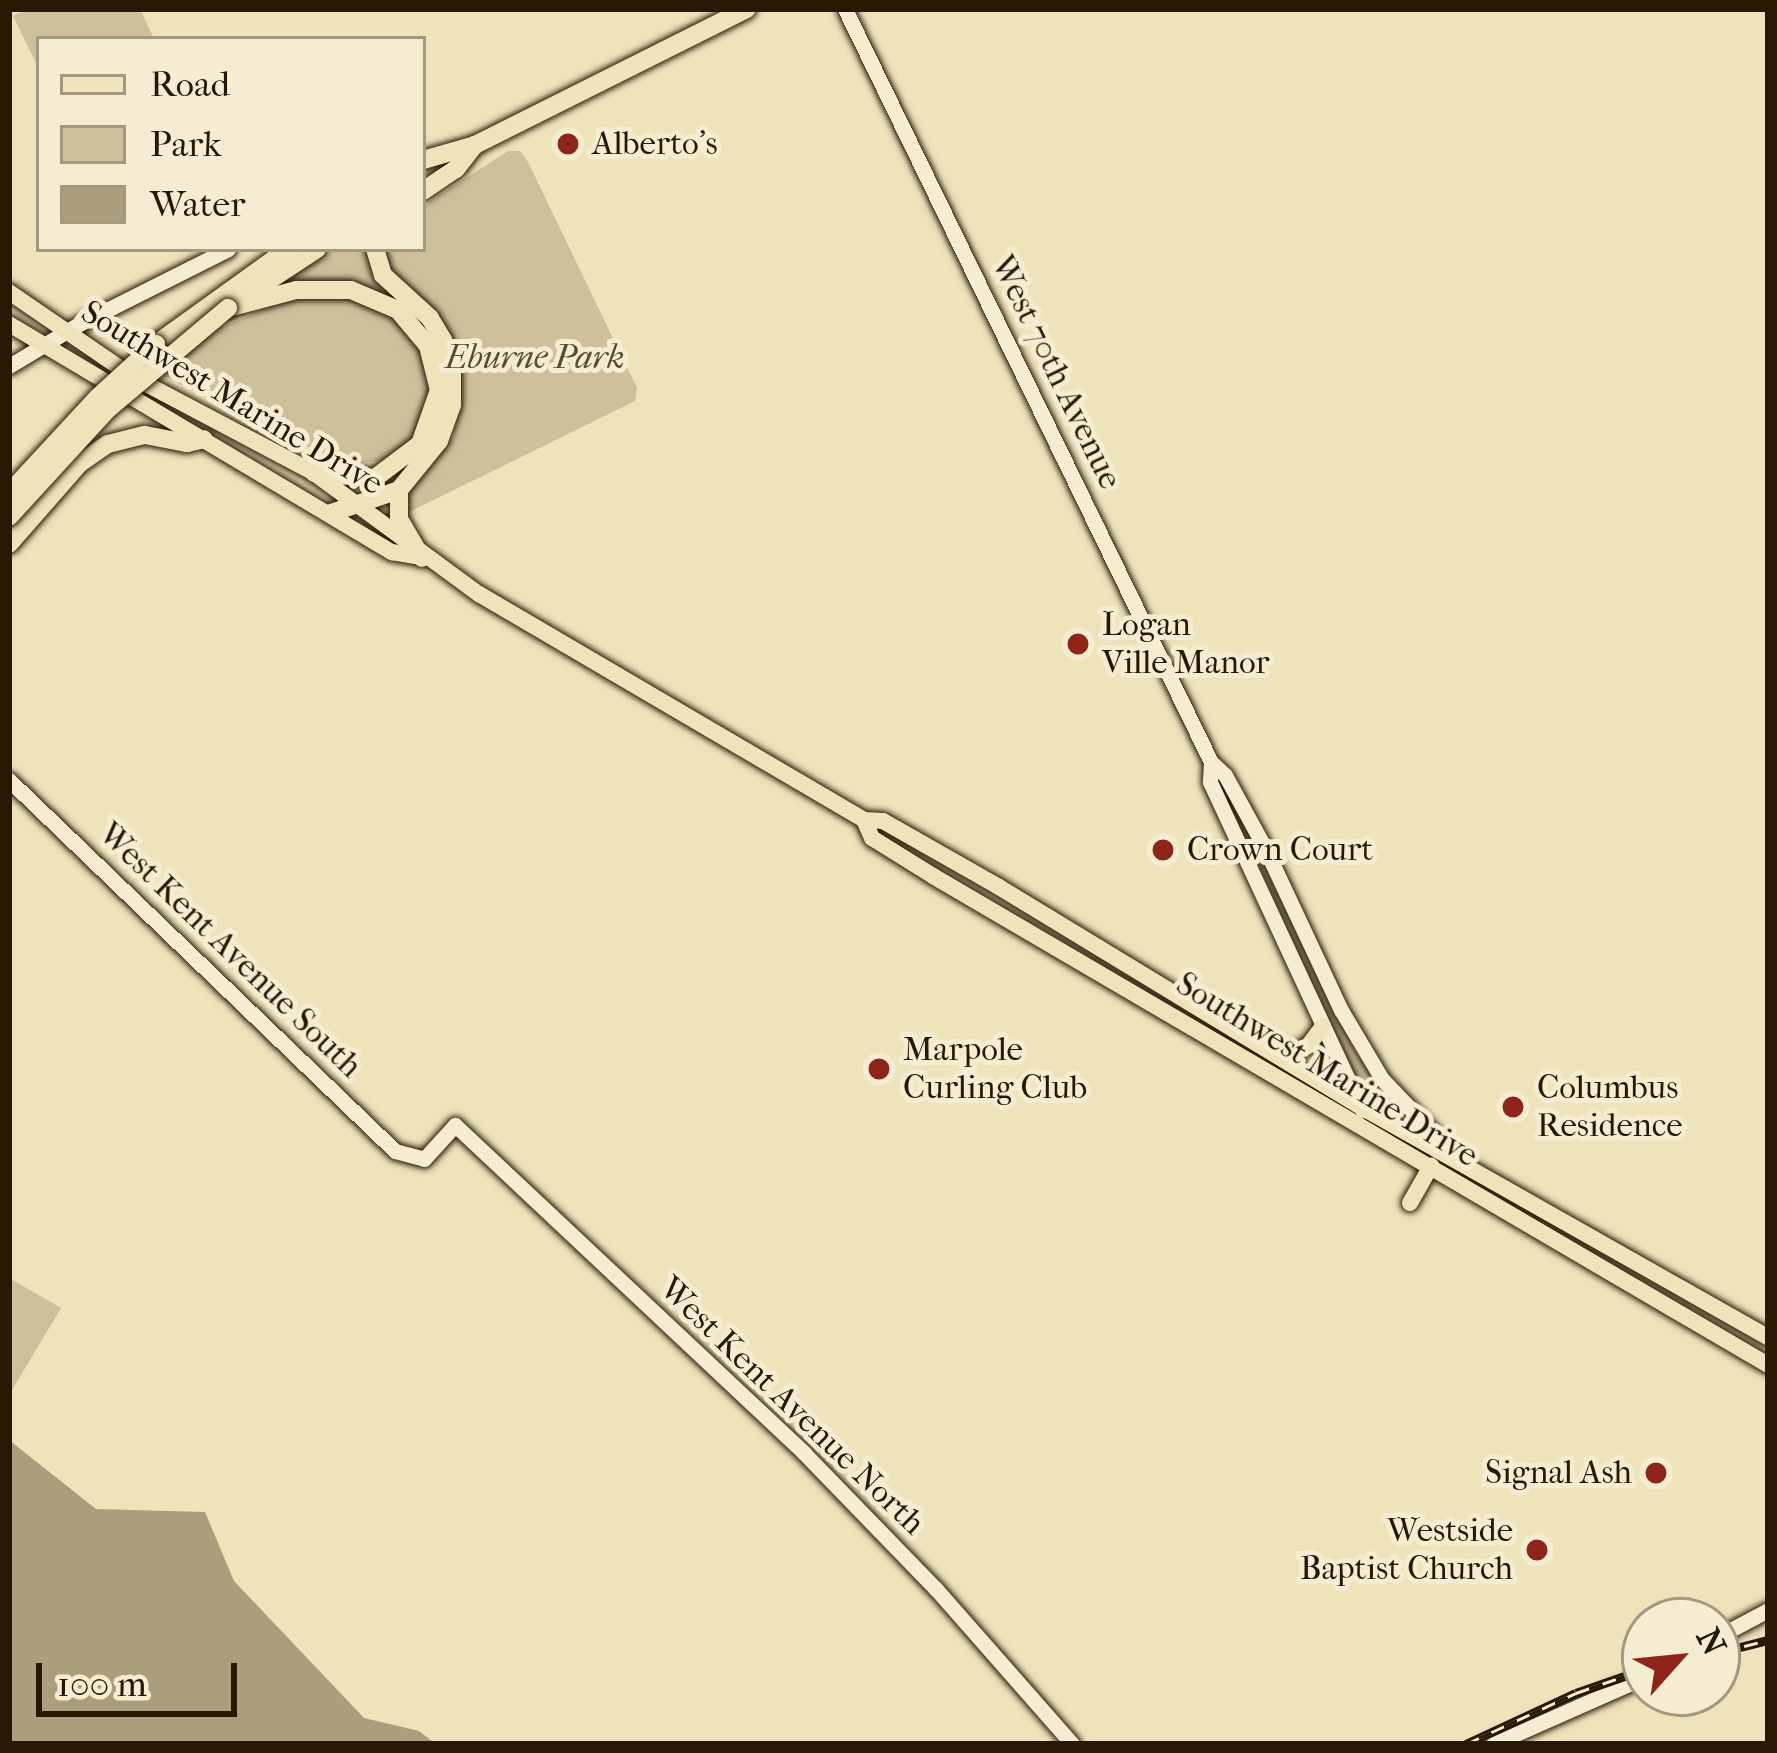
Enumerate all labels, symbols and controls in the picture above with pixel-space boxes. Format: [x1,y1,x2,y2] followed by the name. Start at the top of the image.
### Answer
[36,36,426,252] legend
[150,63,230,105] text: Road
[150,123,222,165] text: Park
[592,124,718,164] place label: Alberto's
[555,131,581,157] marker: Alberto's
[150,183,245,225] text: Water
[982,249,1130,495] street label: West 70th Avenue
[74,292,390,504] street label: Southwest Marine Drive
[445,338,625,378] park label: Eburne Park
[1102,605,1270,683] place label: Logan Ville Manor
[1065,631,1091,657] marker: Logan Ville Manor
[90,814,370,1086] street label: West Kent Avenue South
[1187,830,1373,870] place label: Crown Court
[1150,837,1176,863] marker: Crown Court
[1169,964,1485,1176] street label: Southwest Marine Drive
[903,1030,1087,1108] place label: Marpole Curling Club
[866,1056,892,1082] marker: Marpole Curling Club
[1537,1068,1683,1146] place label: Columbus Residence
[1500,1094,1526,1120] marker: Columbus Residence
[651,1269,933,1543] street label: West Kent Avenue North
[1485,1453,1632,1493] place label: Signal Ash
[1643,1460,1669,1486] marker: Signal Ash
[1300,1511,1513,1589] place label: Westside Baptist Church
[1524,1537,1550,1563] marker: Westside Baptist Church
[1621,1597,1741,1717] north arrow
[1688,1622,1734,1662] text: N
[42,1639,243,1713] scale bar
[57,1663,147,1705] text: 100 m

